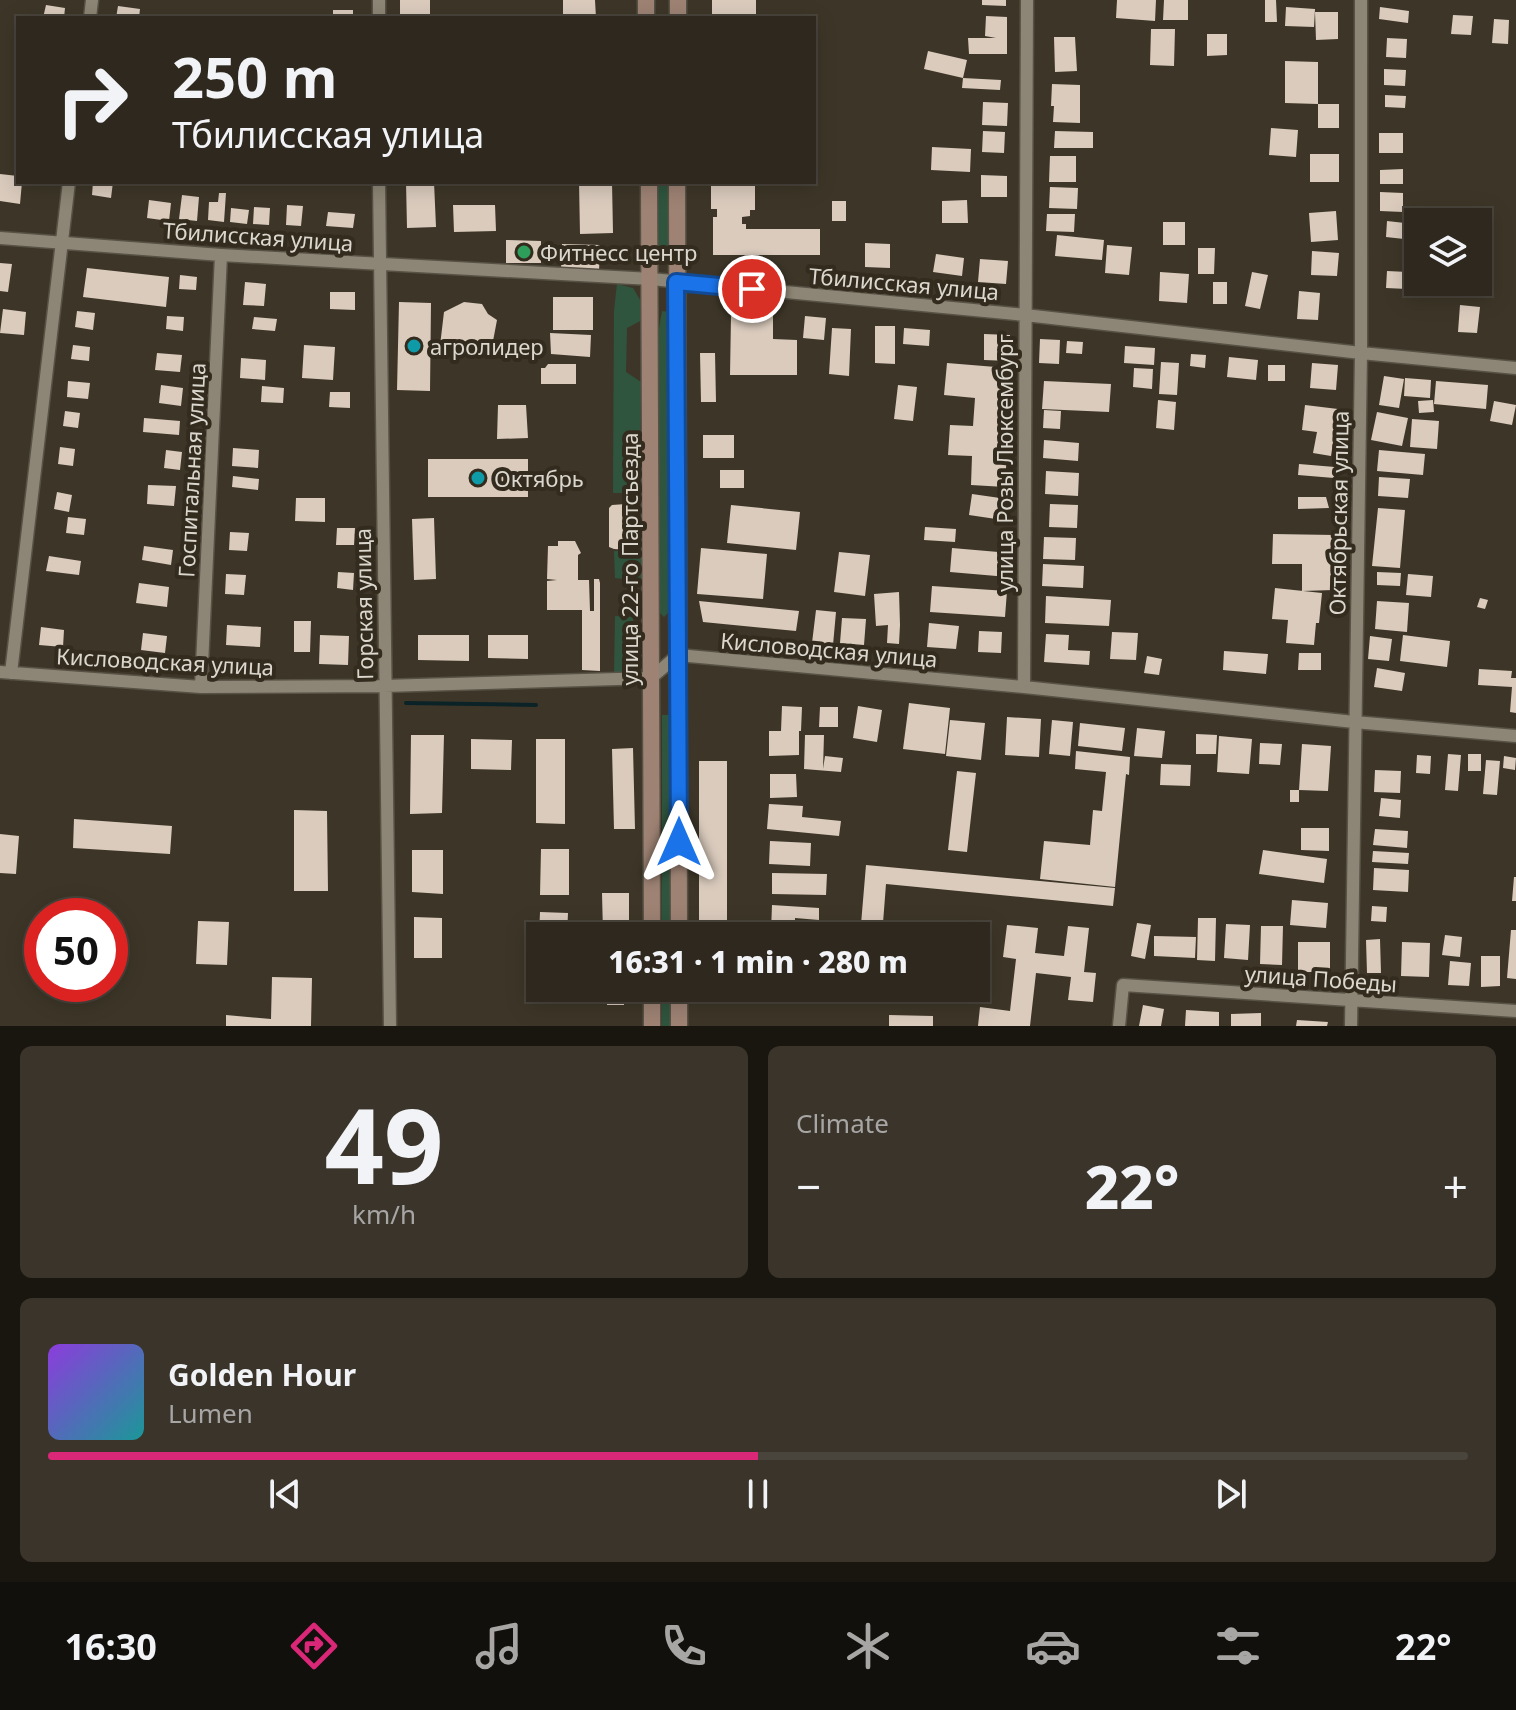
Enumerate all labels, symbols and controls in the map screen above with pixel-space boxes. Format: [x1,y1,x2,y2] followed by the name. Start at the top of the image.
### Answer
[172,38,337,114] text: 250 m
[40,48,144,152] icon: right
[172,110,484,159] text: Тбилисская улица
[1404,208,1492,296] map controls
[1404,208,1492,296] button: layers
[162,214,354,258] street label: Тбилисская улица
[540,237,697,267] place label: Фитнесс центр
[515,243,533,261] marker: Фитнесс центр
[718,255,786,323] pin
[808,260,1000,306] street label: Тбилисская улица
[730,267,774,311] icon: arrive
[430,331,544,361] place label: агролидер
[989,334,1019,592] street label: улица Розы Люксембург
[405,337,423,355] marker: агролидер
[170,362,212,578] street label: Госпитальная улица
[1321,410,1355,616] street label: Октябрьская улица
[614,432,644,686] street label: улица 22-го Партсъезда
[494,463,584,493] place label: Октябрь
[469,469,487,487] marker: Октябрь
[347,528,379,680] street label: Горская улица
[719,625,939,673] street label: Кисловодская улица
[55,640,275,682] street label: Кисловодская улица
[637,800,721,884] position arrow
[24,898,128,1002] speed limit sign: 50
[608,941,908,982] text: 16:31 · 1 min · 280 m
[1244,958,1398,998] street label: улица Победы
[325,1073,443,1214] text: 49
[796,1105,889,1141] text: Climate
[1085,1145,1179,1227] text: 22°
[796,1156,821,1216] text: −
[1443,1156,1468,1216] text: +
[352,1196,416,1232] text: km/h
[168,1354,356,1395] text: Golden Hour
[168,1395,253,1431] text: Lumen
[263,1472,307,1516] icon: previous
[736,1472,780,1516] icon: pause
[1209,1472,1253,1516] icon: next
[286,1618,342,1674] icon: directions
[471,1618,527,1674] icon: music
[656,1618,712,1674] icon: phone
[840,1618,896,1674] icon: climate
[1025,1618,1081,1674] icon: car
[1210,1618,1266,1674] icon: filters
[64,1622,157,1671] text: 16:30
[1395,1622,1452,1671] text: 22°

